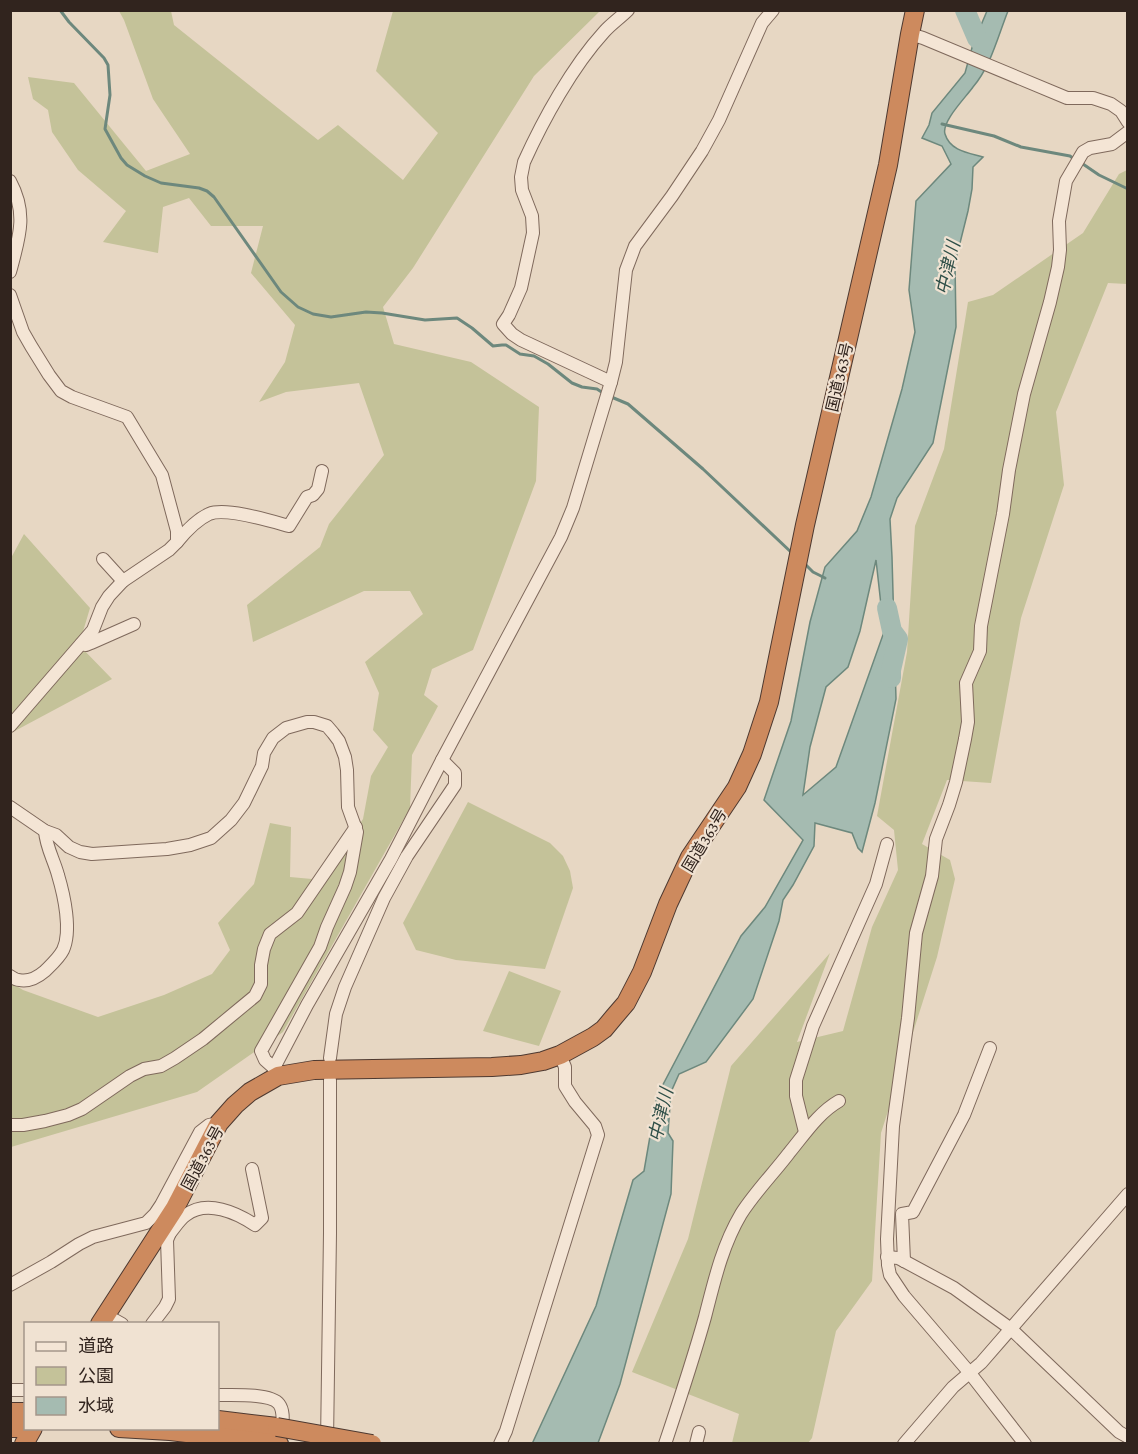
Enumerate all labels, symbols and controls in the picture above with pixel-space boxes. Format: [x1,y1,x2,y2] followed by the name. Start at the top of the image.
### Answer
[932,237,964,297] water label: 中津川
[823,341,856,414] street label: 国道363号
[679,806,730,875] street label: 国道363号
[645,1084,677,1144] water label: 中津川
[178,1123,227,1193] street label: 国道363号
[24,1322,219,1430] legend
[78,1336,114,1356] text: 道路
[78,1366,114,1386] text: 公園
[78,1396,114,1416] text: 水域

